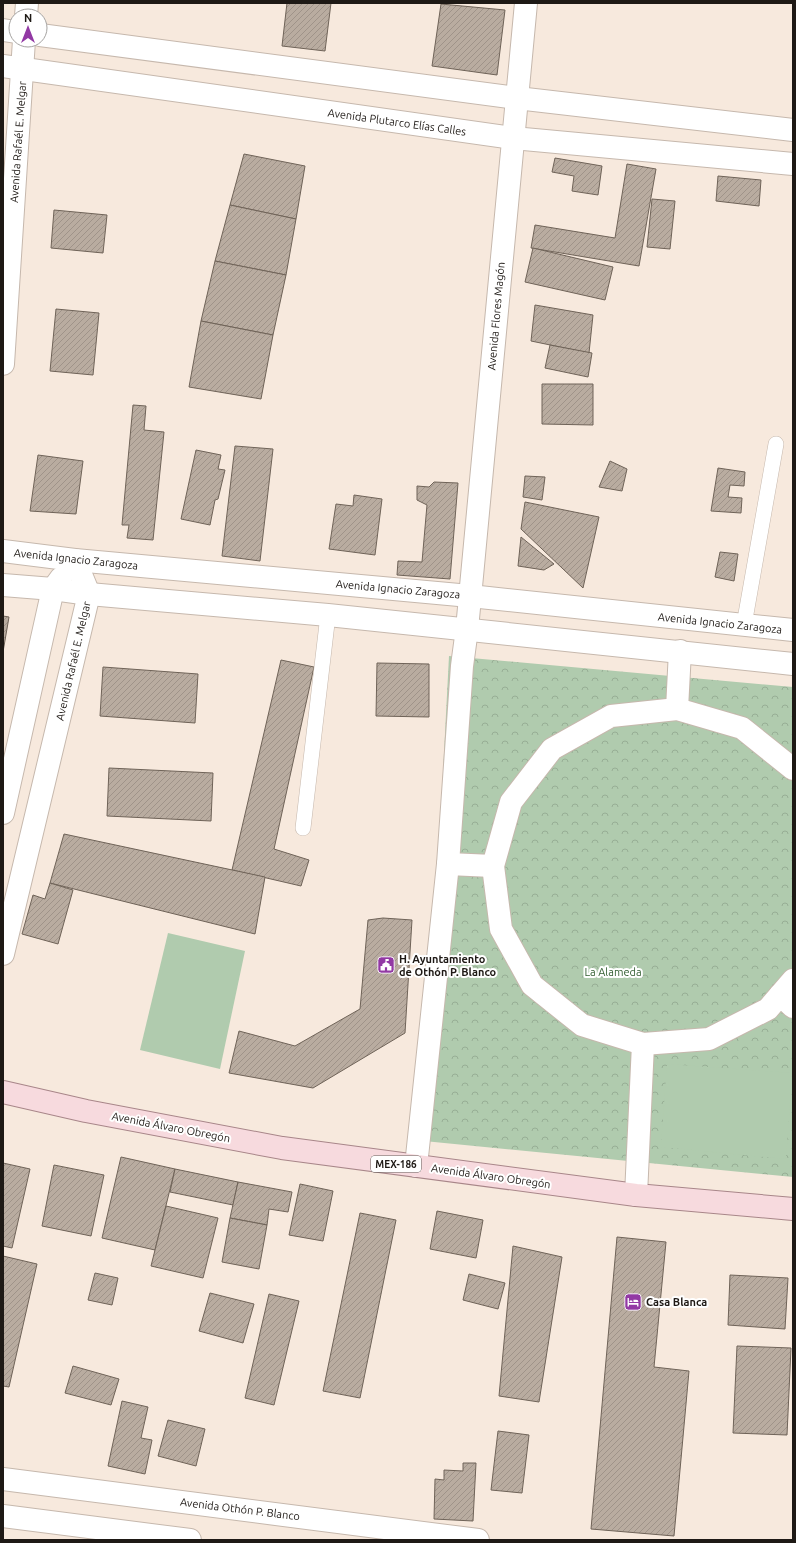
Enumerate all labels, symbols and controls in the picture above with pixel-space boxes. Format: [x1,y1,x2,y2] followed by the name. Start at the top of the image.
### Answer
[8,8,48,48] north arrow
[24,12,32,24] text: N
[8,80,28,203] street label: Avenida Rafaél E. Melgar
[327,106,467,138] street label: Avenida Plutarco Elías Calles
[485,261,507,371] street label: Avenida Flores Magón
[13,547,139,571] street label: Avenida Ignacio Zaragoza
[335,578,461,600] street label: Avenida Ignacio Zaragoza
[53,599,93,722] street label: Avenida Rafaél E. Melgar
[657,611,783,635] street label: Avenida Ignacio Zaragoza
[399,953,497,978] place label: H. Ayuntamiento de Othón P. Blanco
[376,955,396,975] public building icon: H. Ayuntamiento de Othón P. Blanco
[584,966,642,978] park label: La Alameda
[111,1109,231,1144] street label: Avenida Álvaro Obregón
[371,1156,421,1172] road number: MEX-186
[431,1161,552,1190] street label: Avenida Álvaro Obregón
[623,1292,643,1312] hotel icon: Casa Blanca
[646,1296,707,1308] place label: Casa Blanca
[179,1496,301,1522] street label: Avenida Othón P. Blanco

